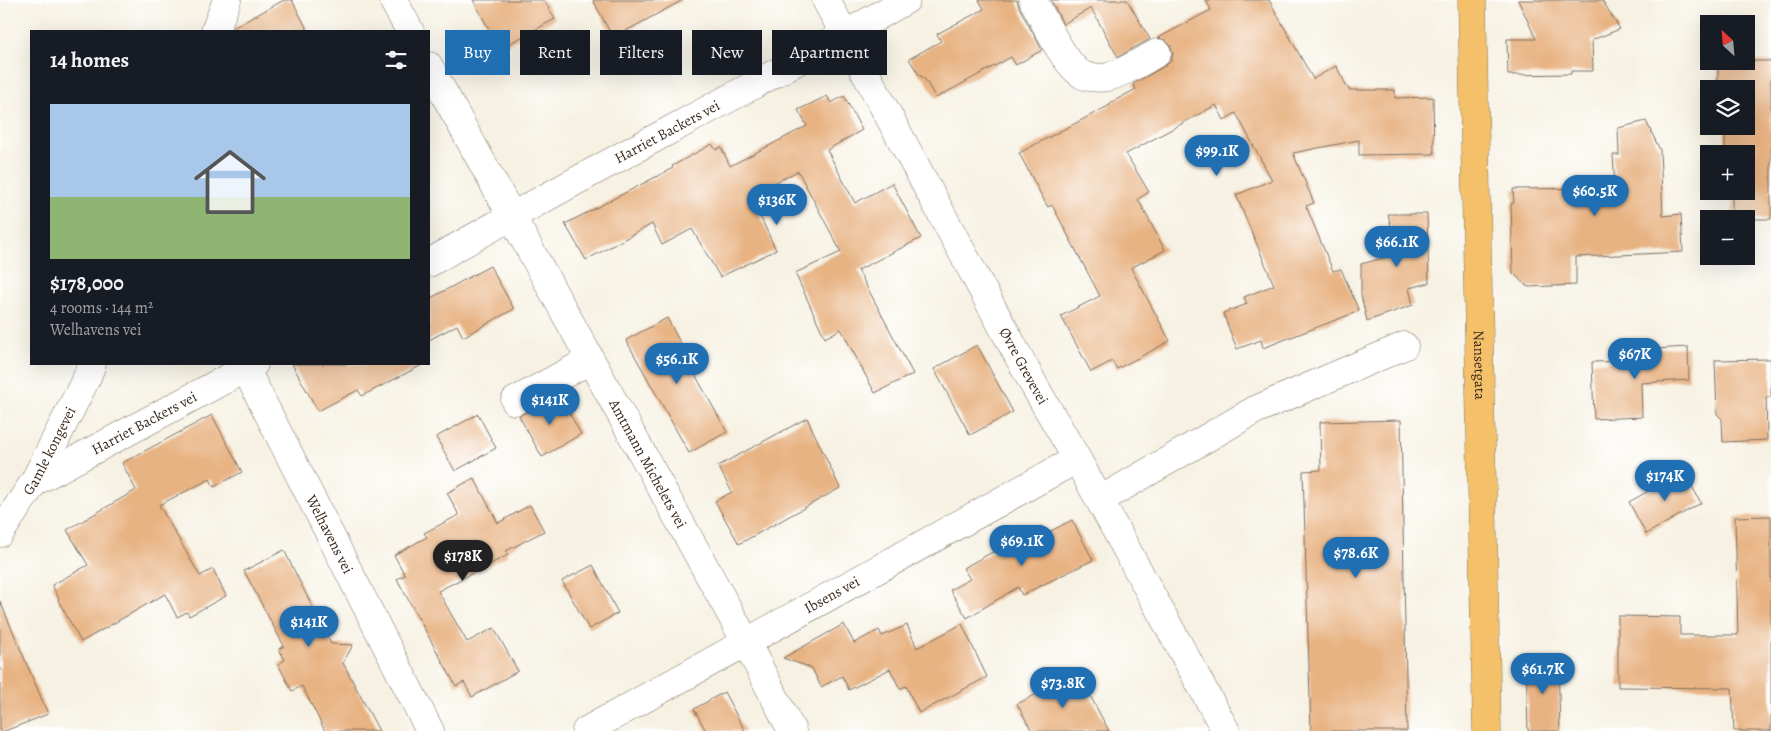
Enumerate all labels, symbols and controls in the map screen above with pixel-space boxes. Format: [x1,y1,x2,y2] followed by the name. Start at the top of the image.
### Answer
[1700,15,1755,70] north arrow
[1700,15,1755,265] map controls
[445,30,510,75] chip: Buy
[520,30,590,75] chip: Rent
[600,30,682,75] chip: Filters
[692,30,762,75] chip: New
[772,30,887,75] chip: Apartment
[50,46,129,74] text: 14 homes
[382,46,410,74] icon: filters
[1700,80,1755,135] button: layers
[611,95,723,168] street label: Harriet Backers vei
[1176,134,1258,177] pin: $99.1K
[185,137,275,227] icon: home
[1196,140,1238,162] text: $99.1K
[1700,145,1755,200] button: +
[1554,174,1636,217] pin: $60.5K
[1573,180,1617,202] text: $60.5K
[742,184,812,226] pin: $136K
[758,189,796,211] text: $136K
[1700,210,1755,265] button: −
[1356,226,1438,268] pin: $66.1K
[1375,231,1419,253] text: $66.1K
[50,269,124,297] text: $178,000
[50,297,153,319] text: 4 rooms · 144 m²
[50,319,141,341] text: Welhavens vei
[995,324,1053,408] street label: Øvre Grevevei
[1469,330,1490,400] street label: Nansetgata
[1605,338,1665,380] pin: $67K
[636,342,718,385] pin: $56.1K
[1619,343,1651,365] text: $67K
[656,348,698,370] text: $56.1K
[515,384,585,426] pin: $141K
[88,386,200,459] street label: Harriet Backers vei
[532,389,568,411] text: $141K
[604,395,692,532] street label: Amtmann Michelets vei
[18,403,80,499] street label: Gamle kongevei
[1630,460,1700,502] pin: $174K
[1646,465,1684,487] text: $174K
[301,491,358,577] street label: Welhavens vei
[981,524,1063,567] pin: $69.1K
[1001,530,1043,552] text: $69.1K
[1315,536,1397,579] pin: $78.6K
[428,540,498,582] pin: $178K
[1334,542,1378,564] text: $78.6K
[444,545,482,567] text: $178K
[801,571,863,618] street label: Ibsens vei
[274,606,344,648] pin: $141K
[291,611,327,633] text: $141K
[1502,652,1584,695] pin: $61.7K
[1522,658,1564,680] text: $61.7K
[1022,666,1104,709] pin: $73.8K
[1041,672,1085,694] text: $73.8K

